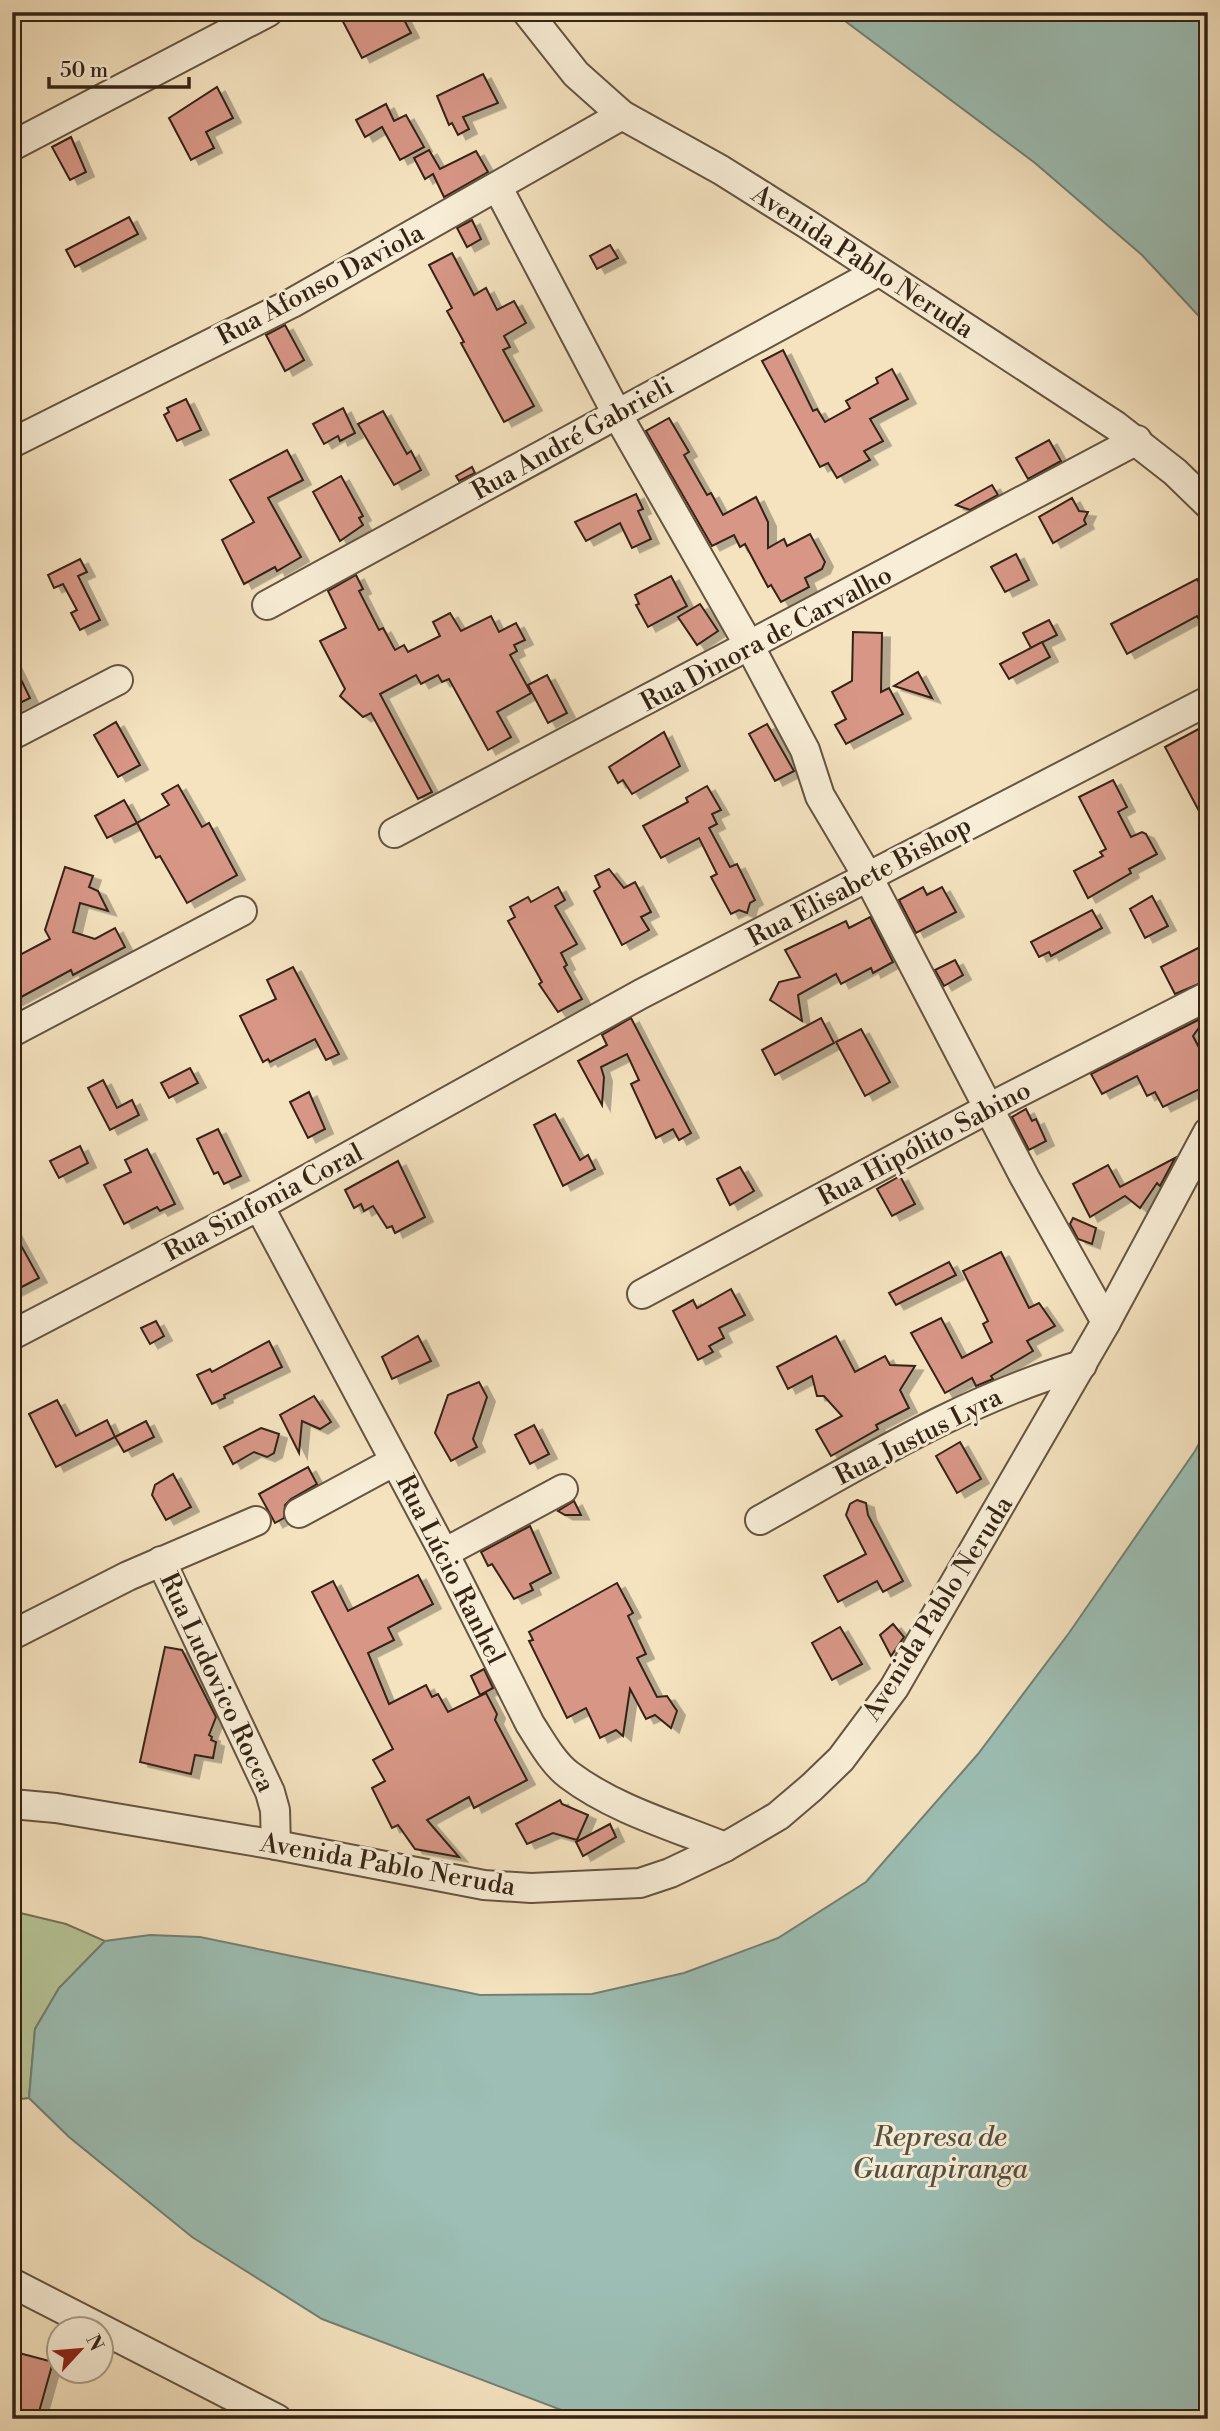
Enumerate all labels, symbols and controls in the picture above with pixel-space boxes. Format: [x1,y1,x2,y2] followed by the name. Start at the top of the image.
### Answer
[49,46,189,90] scale bar
[60,58,108,84] text: 50 m
[744,177,980,346] street label: Avenida Pablo Neruda
[212,216,430,353] street label: Rua Afonso Daviola
[466,370,679,508] street label: Rua André Gabrieli
[635,559,898,719] street label: Rua Dinora de Carvalho
[742,809,977,954] street label: Rua Elisabete Bishop
[812,1074,1037,1214] street label: Rua Hipólito Sabino
[158,1137,369,1269] street label: Rua Sinfonia Coral
[830,1381,1008,1493] street label: Rua Justus Lyra
[389,1469,512,1670] street label: Rua Lúcio Ranhel
[855,1490,1020,1727] street label: Avenida Pablo Neruda
[152,1568,282,1798] street label: Rua Ludovico Rocca
[257,1827,519,1903] street label: Avenida Pablo Neruda
[852,2120,1028,2187] water label: Represa de Guarapiranga
[46,2316,116,2386] north arrow
[80,2331,108,2355] text: N

